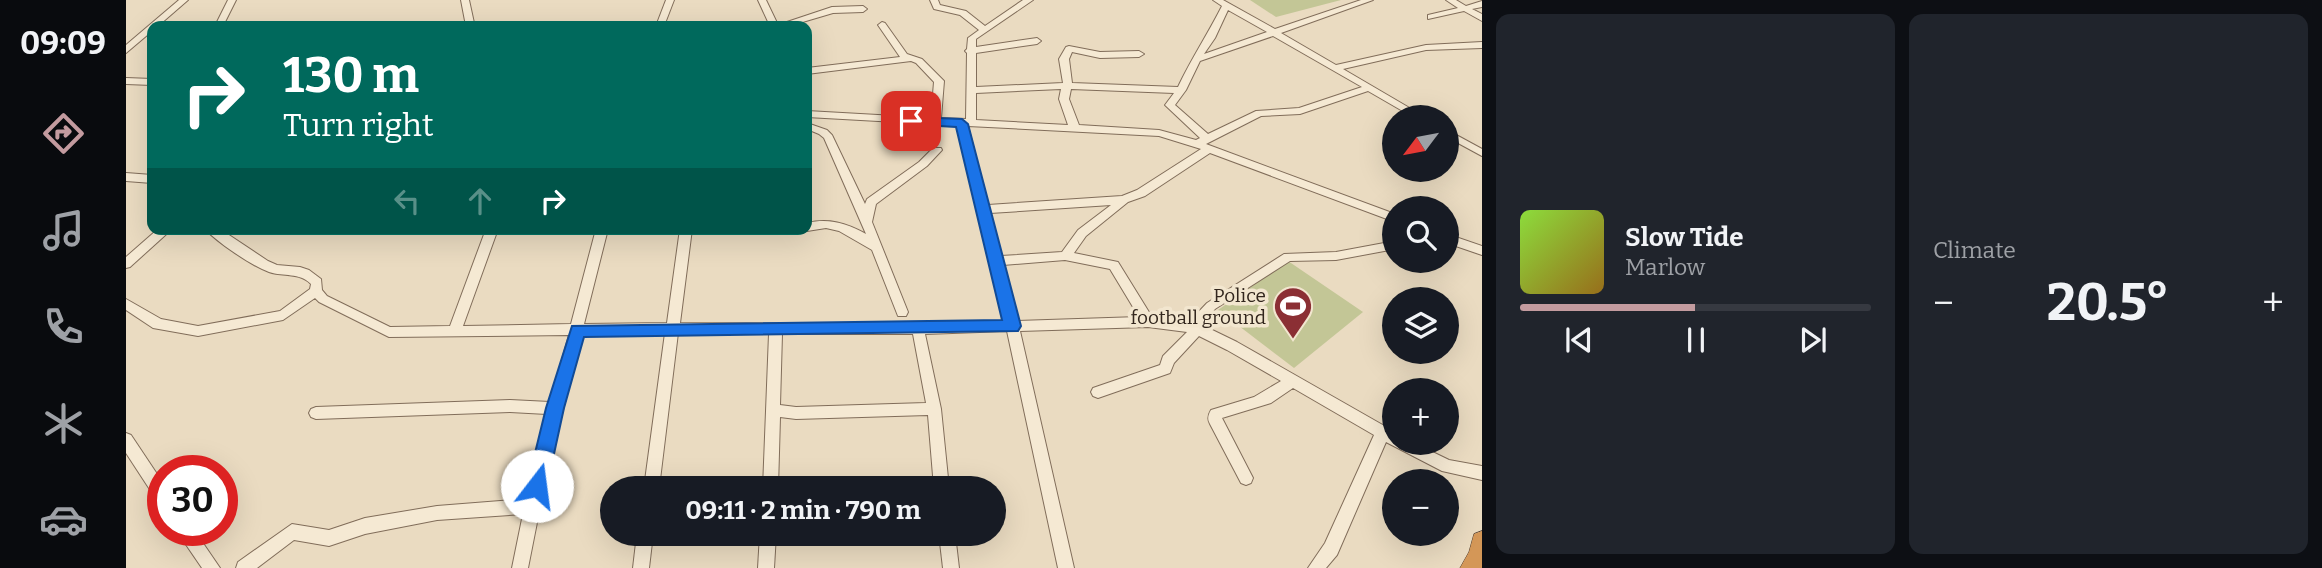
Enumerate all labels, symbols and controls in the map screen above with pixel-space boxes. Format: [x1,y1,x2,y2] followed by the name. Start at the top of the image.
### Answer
[20,24,106,62] text: 09:09
[283,46,419,105] text: 130 m
[168,49,259,140] icon: right
[881,91,941,151] pin
[892,102,930,140] icon: arrive
[1382,105,1460,182] north arrow
[1382,105,1459,546] map controls
[283,106,434,144] text: Turn right
[39,109,88,158] icon: directions
[388,182,426,220] icon: left
[461,182,499,220] icon: ahead
[534,182,572,220] icon: right
[1382,196,1459,273] button: search
[39,206,88,255] icon: music
[1625,222,1744,253] text: Slow Tide
[1933,236,2016,264] text: Climate
[1625,253,1705,281] text: Marlow
[2047,271,2170,334] text: 20.5°
[1933,280,1954,326] text: −
[2262,280,2284,326] text: +
[1131,284,1266,329] place label: Police football ground
[1272,285,1314,340] sports icon: Police football ground
[1382,287,1459,364] button: layers
[39,302,88,351] icon: phone
[1560,321,1598,359] icon: previous
[1677,321,1715,359] icon: pause
[1794,321,1832,359] icon: next
[1382,378,1459,455] button: +
[39,399,88,448] icon: climate
[500,449,574,523] position arrow
[147,455,238,546] speed limit sign: 30
[1382,469,1459,546] button: −
[39,495,88,544] icon: car
[685,495,921,526] text: 09:11 · 2 min · 790 m

